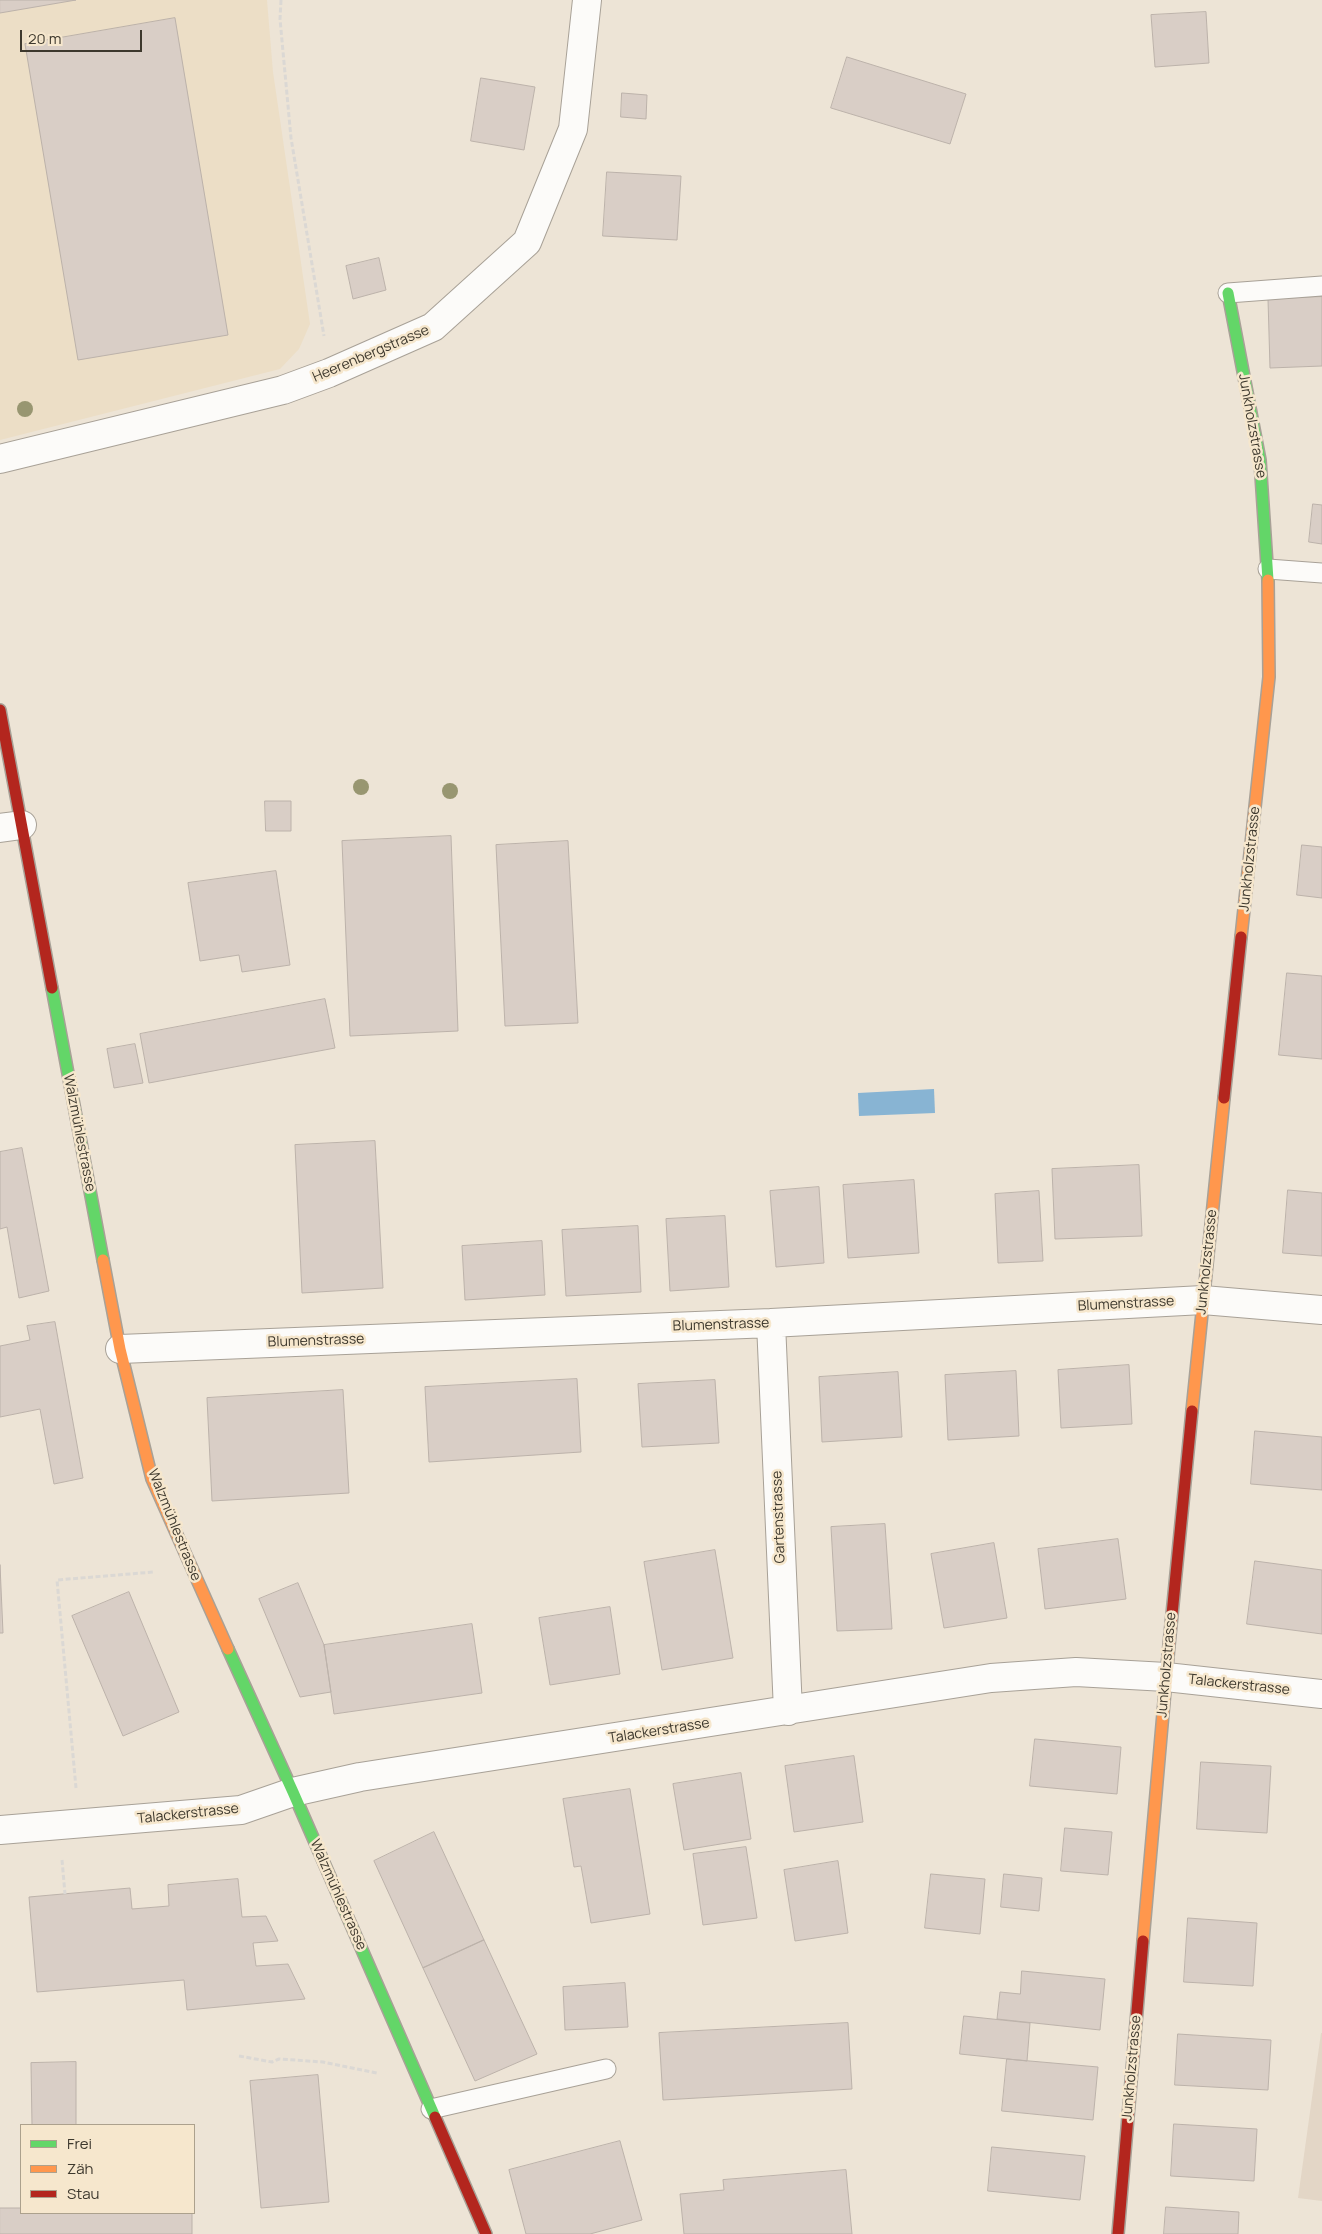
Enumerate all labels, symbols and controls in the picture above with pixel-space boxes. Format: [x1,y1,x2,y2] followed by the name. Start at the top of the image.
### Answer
[22,20,145,52] scale bar
[28,28,61,49] text: 20 m
[310,322,432,386] street label: Heerenbergstrasse
[1235,372,1269,480] street label: Junkholzstrasse
[1236,806,1264,912] street label: Junkholzstrasse
[59,1073,99,1193] street label: Walzmühlestrasse
[1193,1209,1221,1315] street label: Junkholzstrasse
[1077,1293,1175,1315] street label: Blumenstrasse
[672,1315,770,1335] street label: Blumenstrasse
[267,1331,365,1351] street label: Blumenstrasse
[144,1467,204,1583] street label: Walzmühlestrasse
[769,1470,789,1564] street label: Gartenstrasse
[1154,1612,1180,1718] street label: Junkholzstrasse
[1187,1671,1291,1699] street label: Talackerstrasse
[607,1715,711,1747] street label: Talackerstrasse
[136,1800,240,1828] street label: Talackerstrasse
[306,1837,370,1953] street label: Walzmühlestrasse
[1119,2015,1145,2121] street label: Junkholzstrasse
[20,2124,195,2214] legend
[67,2133,92,2154] text: Frei
[67,2158,93,2179] text: Zäh
[67,2183,100,2204] text: Stau

